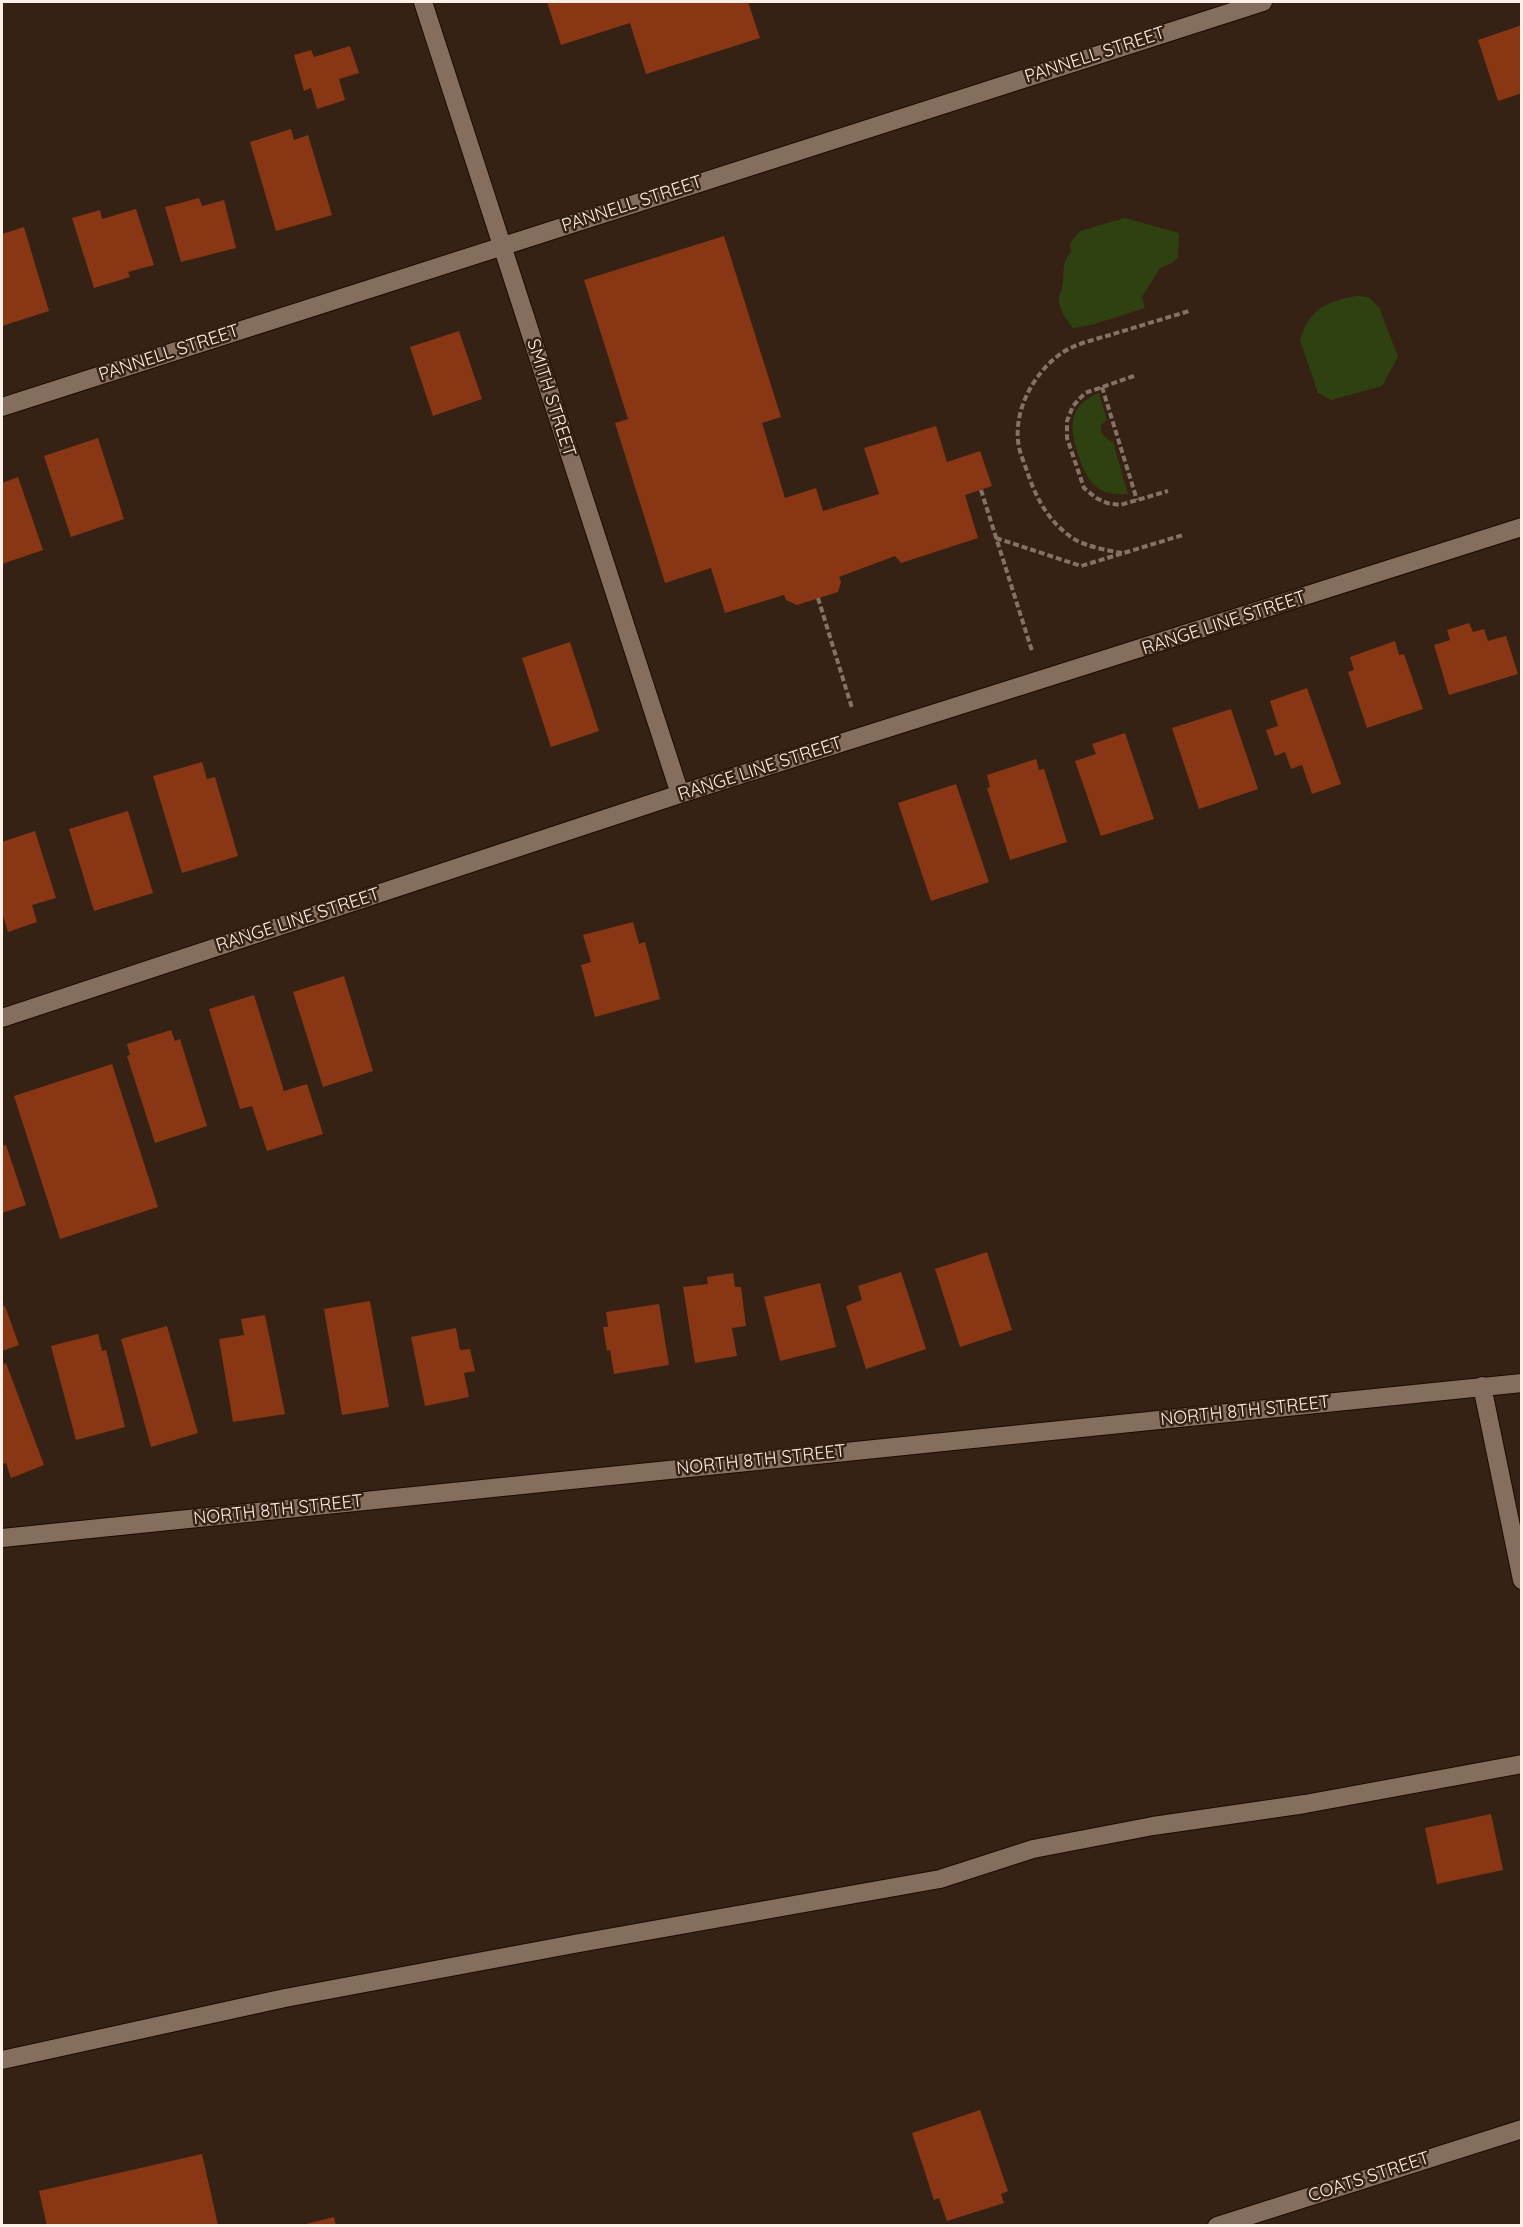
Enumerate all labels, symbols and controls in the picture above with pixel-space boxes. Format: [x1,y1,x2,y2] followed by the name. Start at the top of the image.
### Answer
[1022,22,1168,88] street label: PANNELL STREET
[559,171,705,237] street label: PANNELL STREET
[96,320,242,386] street label: PANNELL STREET
[522,336,580,460] street label: SMITH STREET
[1139,586,1309,660] street label: RANGE LINE STREET
[675,732,845,806] street label: RANGE LINE STREET
[213,883,383,957] street label: RANGE LINE STREET
[1159,1391,1331,1431] street label: NORTH 8TH STREET
[675,1440,847,1480] street label: NORTH 8TH STREET
[192,1490,364,1530] street label: NORTH 8TH STREET
[1306,2147,1432,2207] street label: COATS STREET

